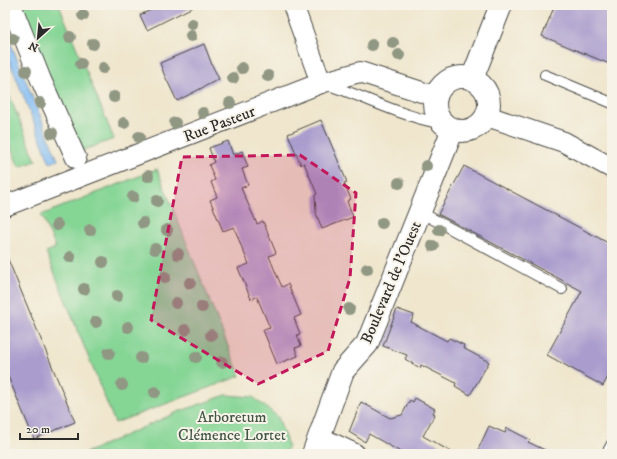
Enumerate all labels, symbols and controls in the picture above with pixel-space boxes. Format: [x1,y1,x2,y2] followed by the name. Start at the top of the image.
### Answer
[18,18,58,58] north arrow
[27,38,41,54] text: N
[181,101,258,147] street label: Rue Pasteur
[356,218,426,347] street label: Boulevard de l'Ouest
[178,407,286,445] park label: Arboretum Clémence Lortet
[20,415,78,441] scale bar
[26,422,50,437] text: 20 m

